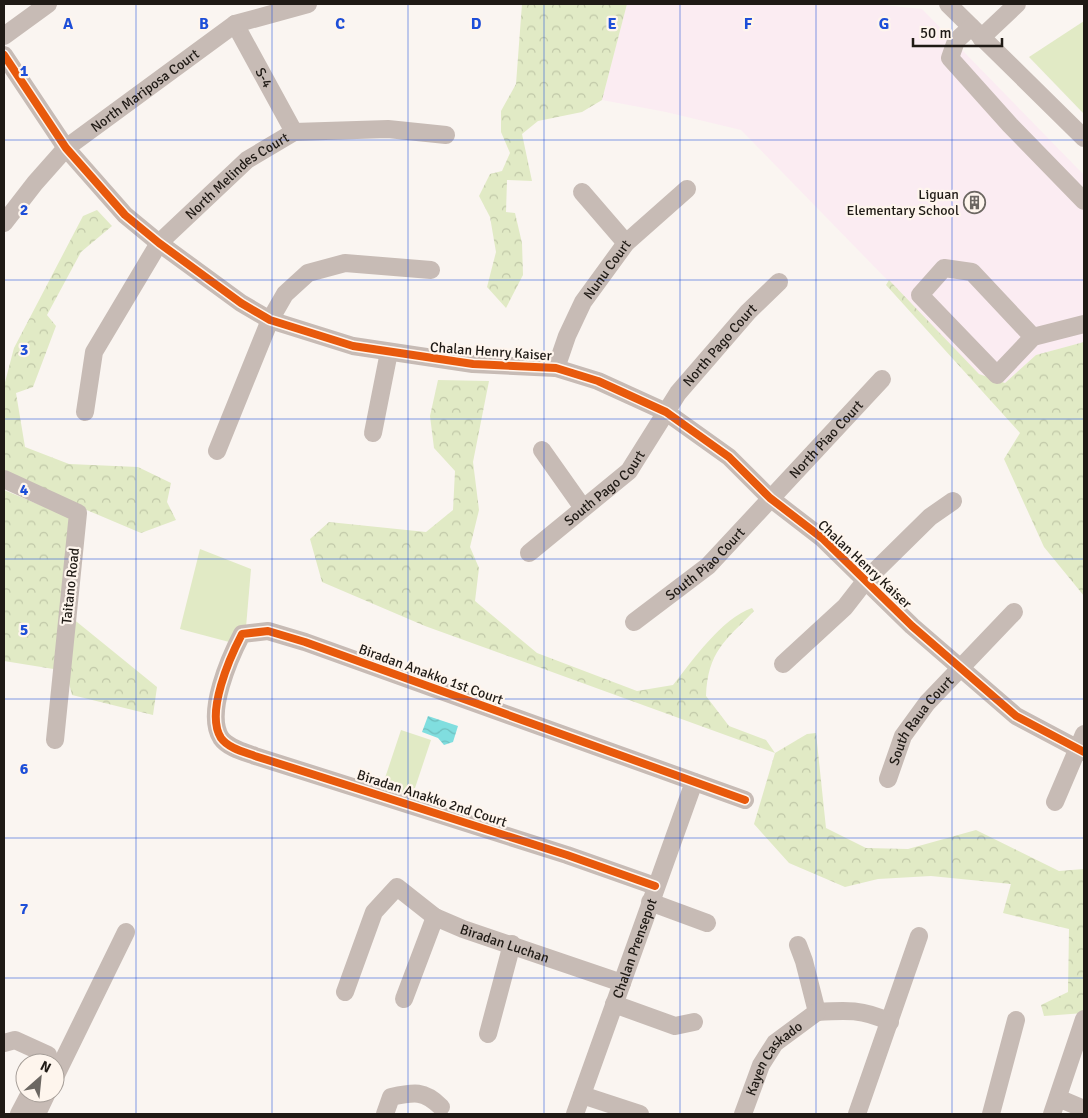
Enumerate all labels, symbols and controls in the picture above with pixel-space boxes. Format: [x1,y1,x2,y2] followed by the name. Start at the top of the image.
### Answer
[63,14,74,34] text: A
[199,14,209,34] text: B
[335,14,345,34] text: C
[471,14,482,34] text: D
[607,14,617,34] text: E
[744,14,753,34] text: F
[879,14,889,34] text: G
[913,15,1002,47] scale bar
[920,24,951,42] text: 50 m
[88,45,203,136] street label: North Mariposa Court
[20,61,29,81] text: 1
[251,65,276,91] street label: S-4
[182,129,292,223] street label: North Melindes Court
[846,186,959,219] place label: Liguan Elementary School
[963,190,987,214] building icon: Liguan Elementary School
[20,200,28,220] text: 2
[580,236,635,302] street label: Nunu Court
[680,300,760,390] street label: North Pago Court
[430,339,553,364] street label: Chalan Henry Kaiser
[20,340,28,360] text: 3
[786,397,867,482] street label: North Piao Court
[561,447,649,530] street label: South Pago Court
[20,480,29,500] text: 4
[814,517,916,613] street label: Chalan Henry Kaiser
[662,524,749,604] street label: South Piao Court
[58,547,83,625] street label: Taitano Road
[20,620,28,640] text: 5
[356,640,505,709] street label: Biradan Anakko 1st Court
[885,673,957,767] street label: South Raua Court
[20,759,29,779] text: 6
[355,766,509,831] street label: Biradan Anakko 2nd Court
[609,896,661,1001] street label: Chalan Prensepot
[20,899,29,919] text: 7
[458,921,551,967] street label: Biradan Luchan
[742,1018,806,1098] street label: Kayen Caskado
[15,1053,65,1103] north arrow
[37,1057,54,1077] text: N

